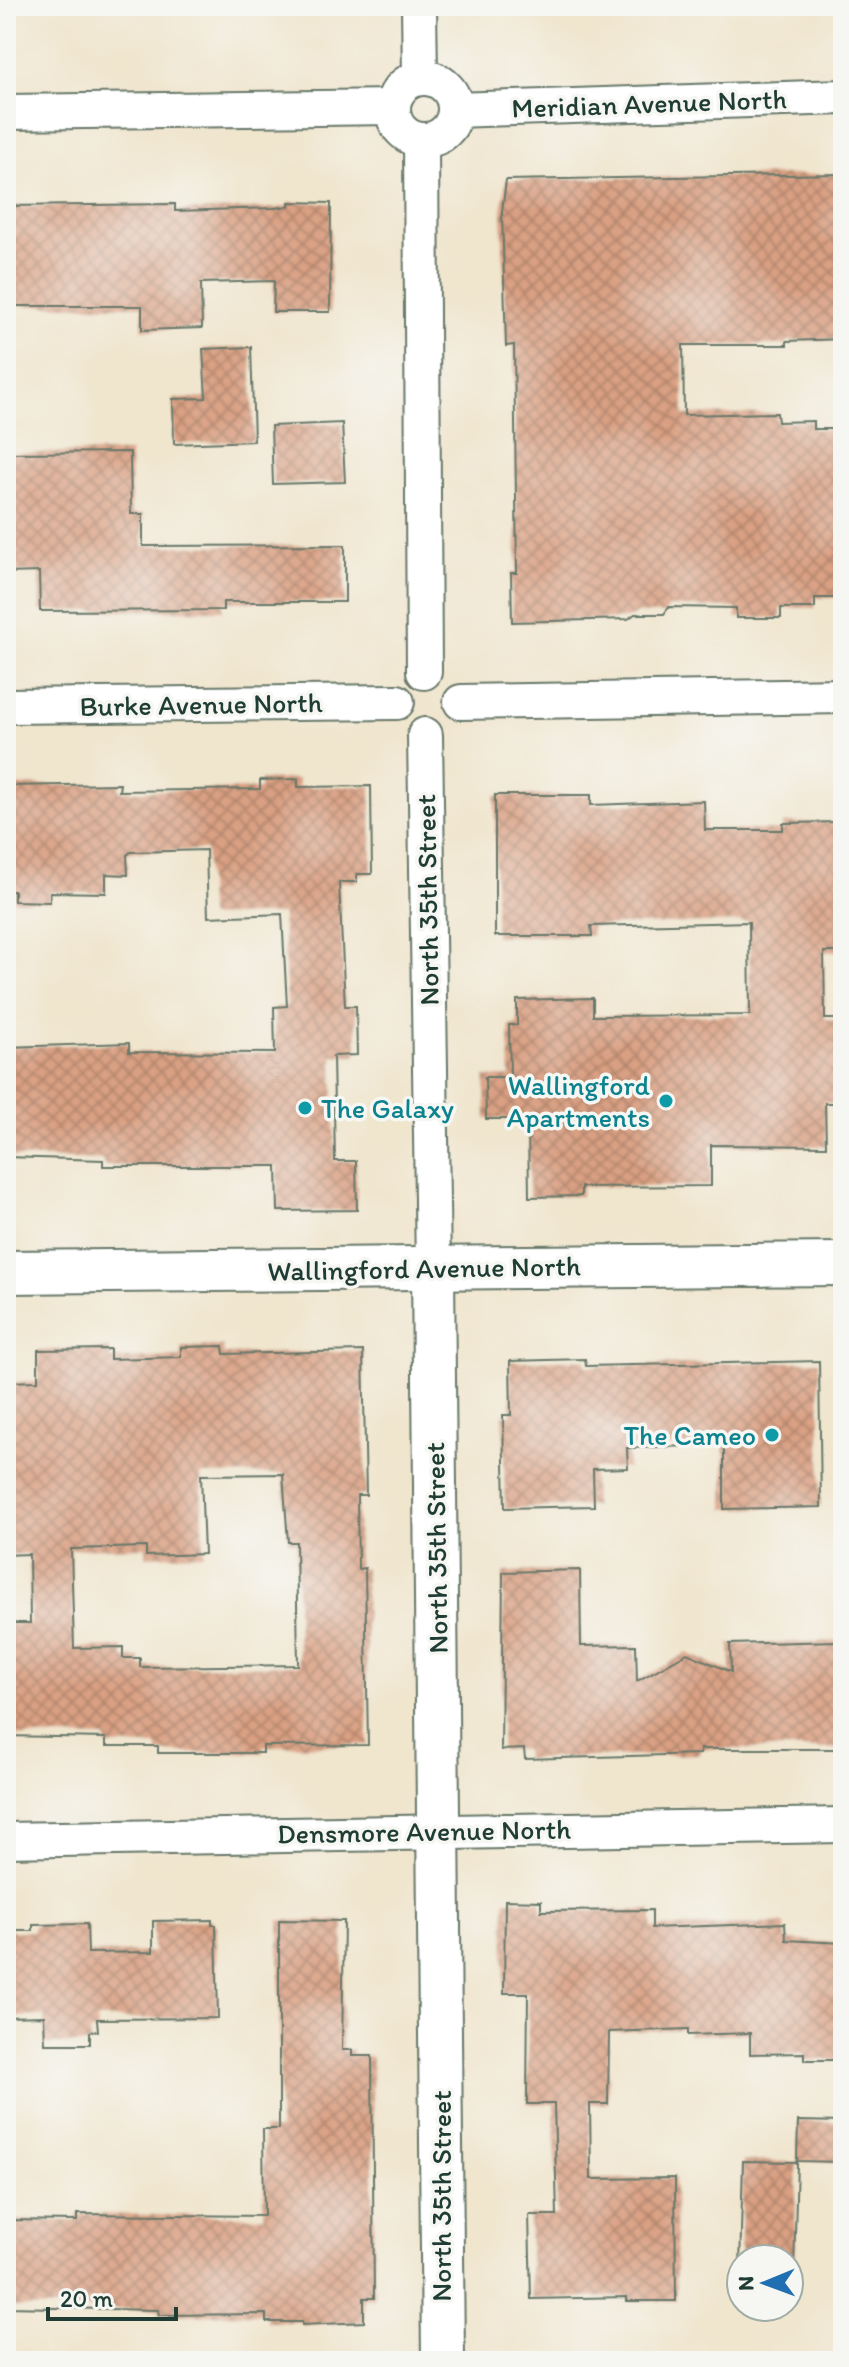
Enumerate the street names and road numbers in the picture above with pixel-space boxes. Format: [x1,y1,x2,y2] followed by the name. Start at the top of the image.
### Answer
[511,81,787,125] street label: Meridian Avenue North
[79,685,323,723] street label: Burke Avenue North
[408,794,446,1006] street label: North 35th Street
[267,1248,581,1288] street label: Wallingford Avenue North
[417,1442,455,1654] street label: North 35th Street
[277,1811,571,1851] street label: Densmore Avenue North
[424,2090,458,2302] street label: North 35th Street

